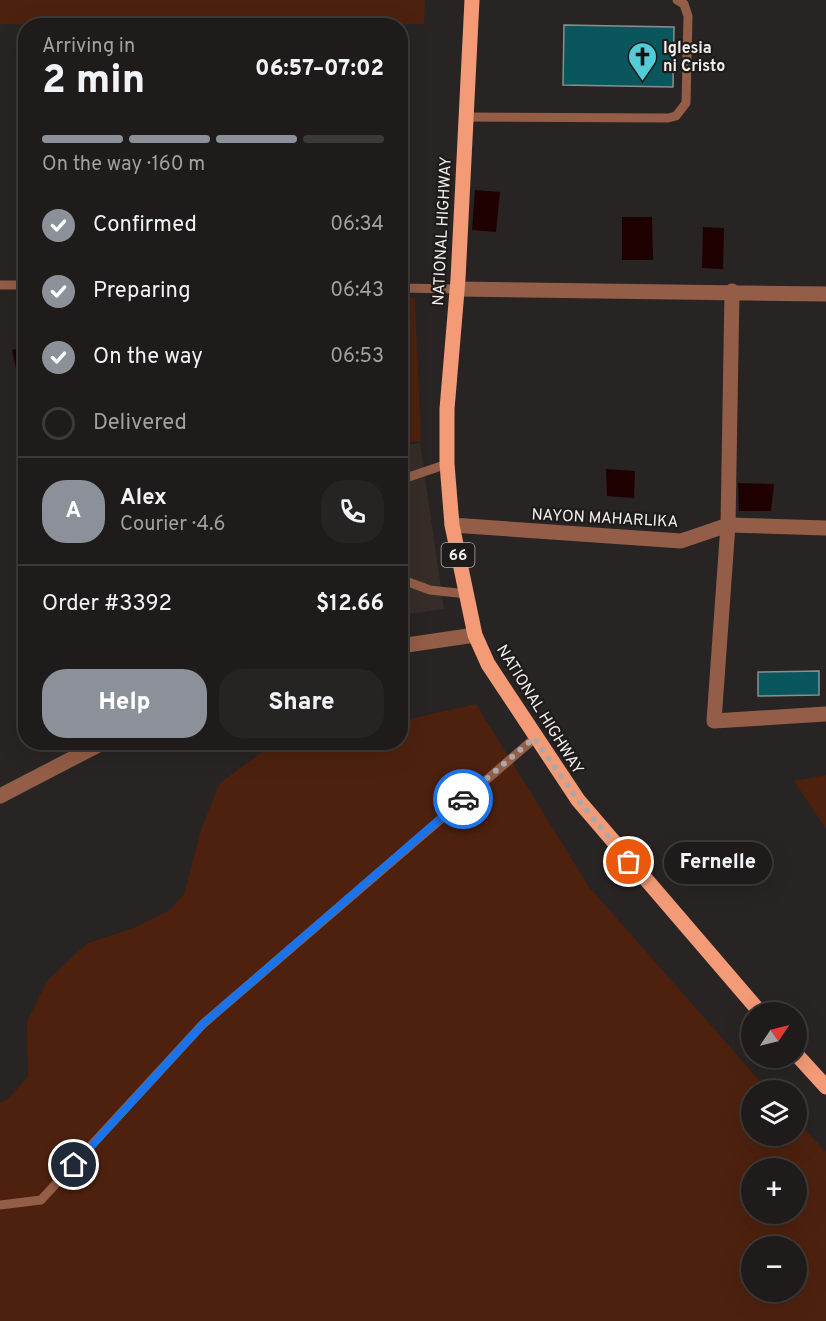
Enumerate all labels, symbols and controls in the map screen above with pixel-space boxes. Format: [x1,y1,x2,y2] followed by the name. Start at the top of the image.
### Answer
[42,34,135,60] text: Arriving in
[663,39,725,77] place label: Iglesia ni Cristo
[626,40,658,82] church icon: Iglesia ni Cristo
[255,56,384,83] text: 06:57–07:02
[42,58,145,107] text: 2 min
[42,152,205,178] text: On the way · 160 m
[429,156,457,306] street label: NATIONAL HIGHWAY
[42,209,75,242] icon: check
[93,212,197,239] text: Confirmed
[330,212,384,238] text: 06:34
[42,275,75,308] icon: check
[93,278,191,305] text: Preparing
[330,278,384,304] text: 06:43
[42,341,75,374] icon: check
[93,344,203,371] text: On the way
[330,344,384,370] text: 06:53
[93,410,187,437] text: Delivered
[321,480,384,543] button: phone
[120,485,167,512] text: Alex
[66,498,81,525] text: A
[531,505,679,533] street label: NAYON MAHARLIKA
[120,512,225,538] text: Courier · 4.6
[442,543,474,567] road number: 66
[42,591,172,618] text: Order #3392
[316,591,384,618] text: $12.66
[491,641,587,779] street label: NATIONAL HIGHWAY
[42,669,207,738] button: Help
[219,669,384,738] button: Share
[433,769,493,829] courier
[447,783,480,816] icon: car
[603,836,654,887] pin
[665,841,773,883] callout: Fernelle
[612,845,645,878] icon: bag
[680,850,756,876] text: Fernelle
[741,1002,807,1068] north arrow
[741,1002,807,1302] map controls
[741,1080,807,1146] button: layers
[48,1139,99,1190] pin
[57,1148,90,1181] icon: home
[741,1158,807,1224] button: +
[741,1236,807,1302] button: −

